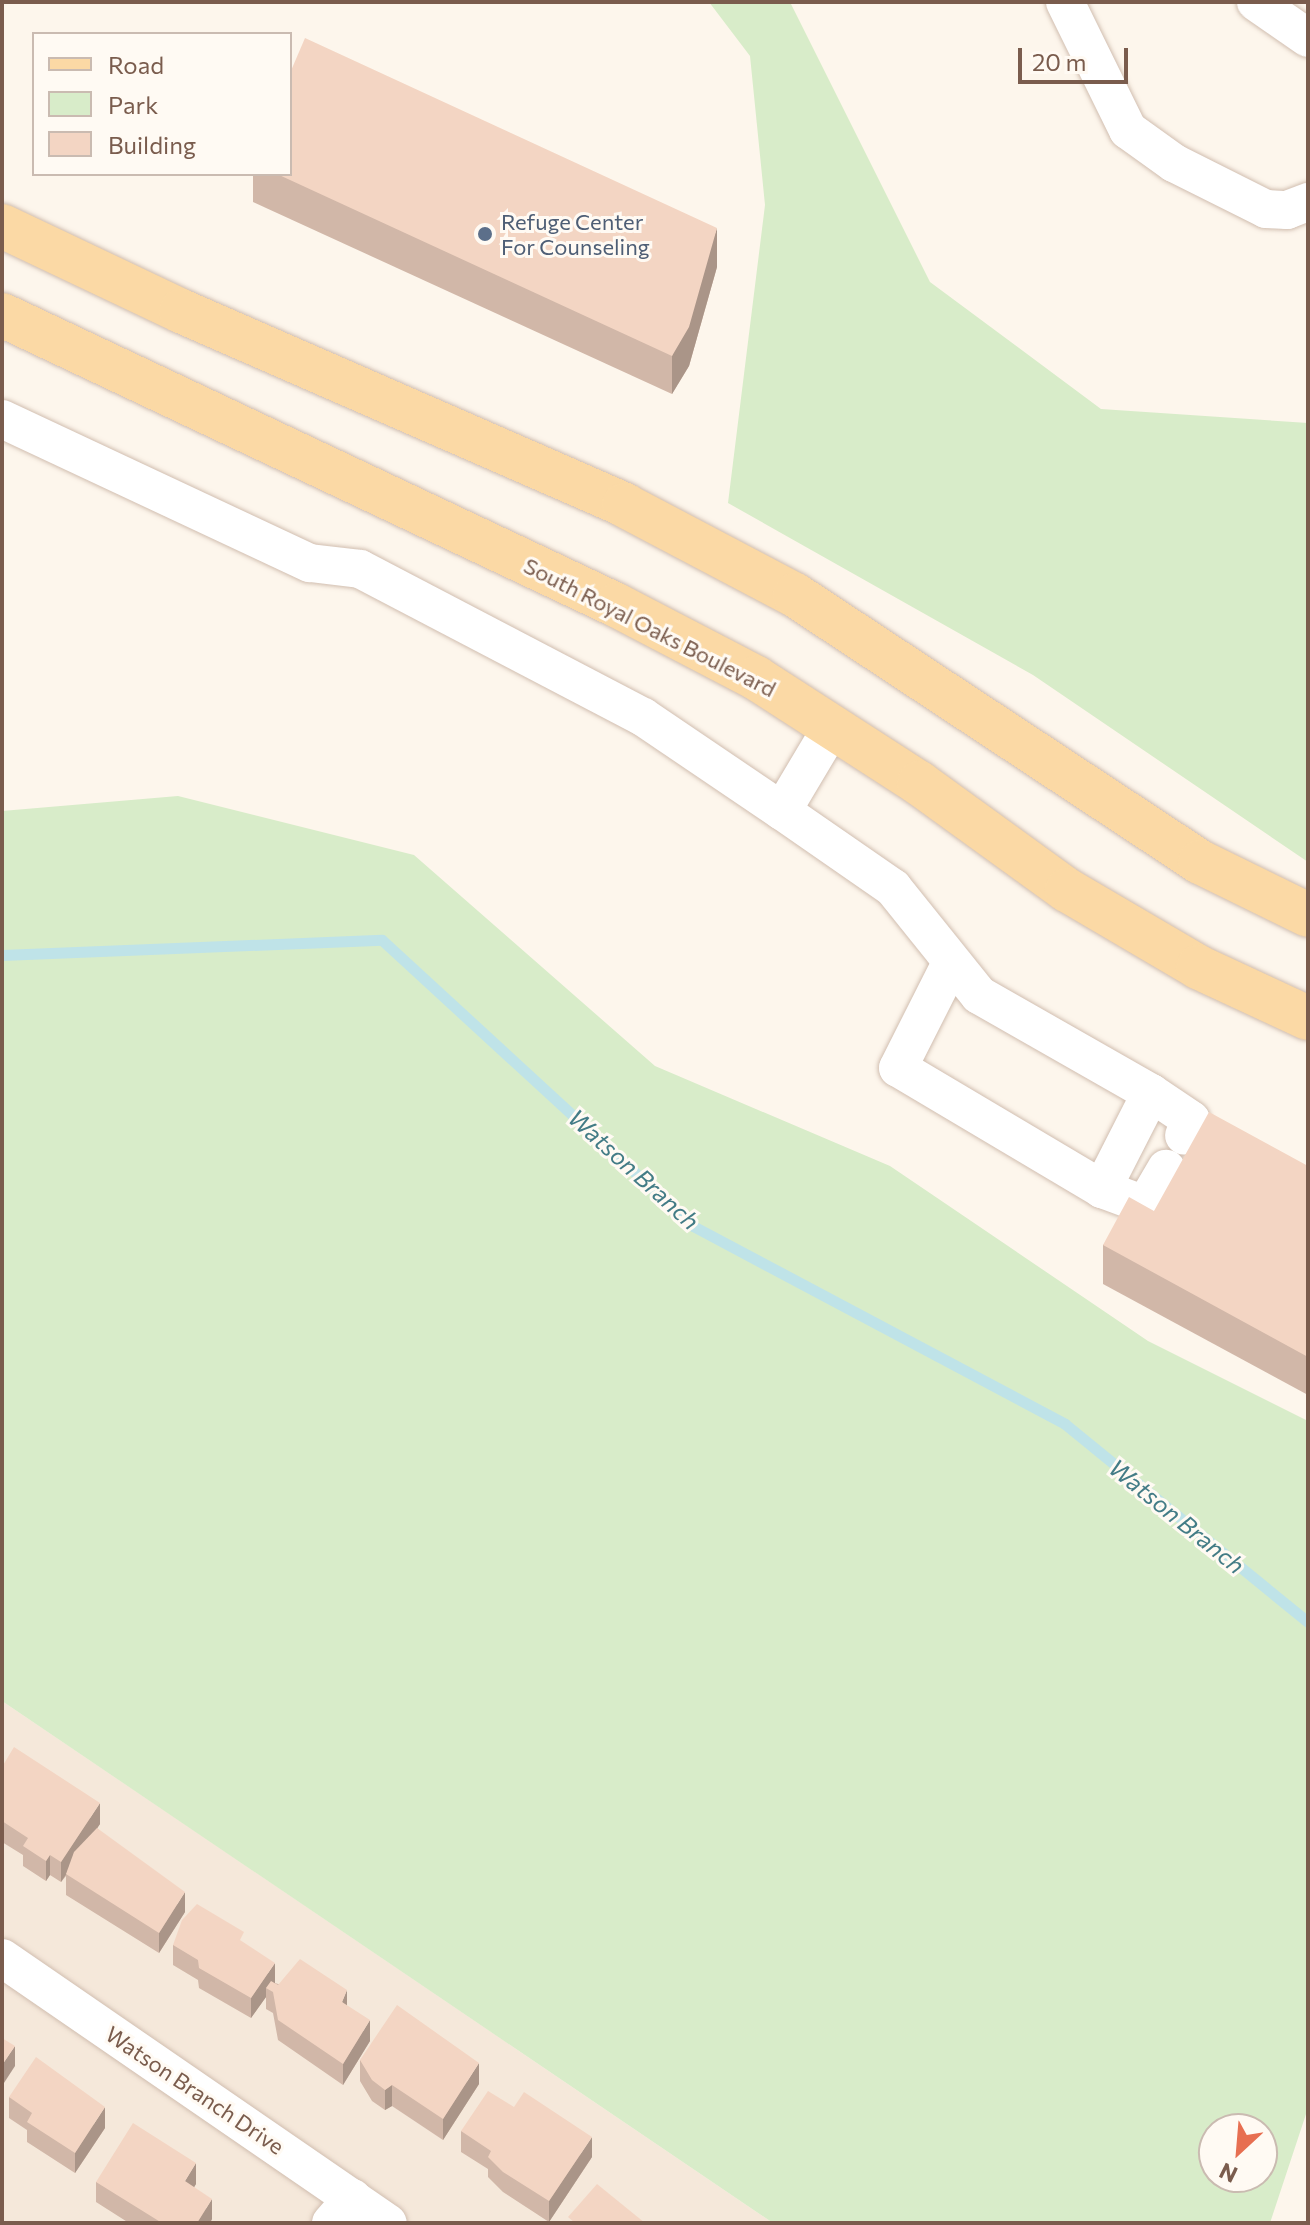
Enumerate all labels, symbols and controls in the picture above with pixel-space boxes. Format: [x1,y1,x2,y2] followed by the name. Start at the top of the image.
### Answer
[32,32,292,176] legend
[1022,32,1132,82] scale bar
[1032,47,1086,76] text: 20 m
[108,50,164,79] text: Road
[108,90,158,119] text: Park
[108,130,196,159] text: Building
[501,208,650,260] place label: Refuge Center For Counseling
[476,225,494,243] marker: Refuge Center For Counseling
[520,552,780,702] street label: South Royal Oaks Boulevard
[563,1103,705,1235] water label: Watson Branch
[1103,1453,1251,1579] water label: Watson Branch
[101,2020,289,2160] street label: Watson Branch Drive
[1198,2113,1278,2193] north arrow
[1215,2157,1241,2189] text: N

